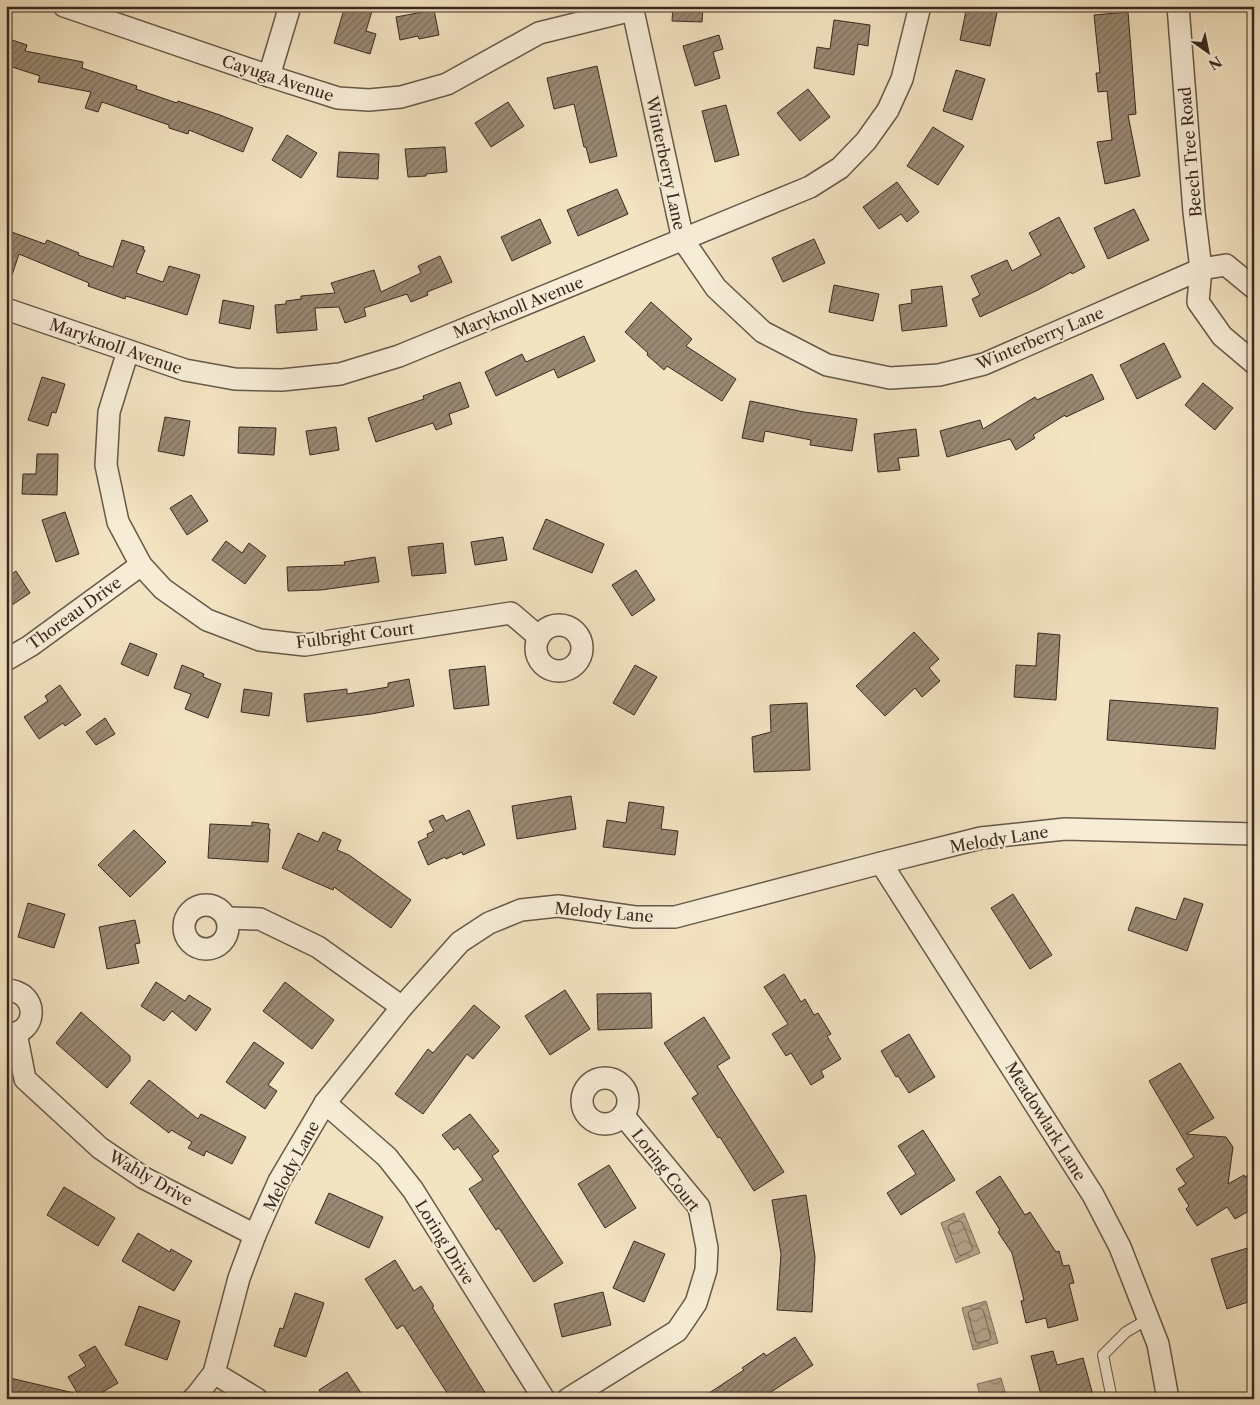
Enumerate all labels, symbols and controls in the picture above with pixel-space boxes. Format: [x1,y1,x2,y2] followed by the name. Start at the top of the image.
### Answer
[1182,28,1232,78] north arrow
[220,51,336,105] street label: Cayuga Avenue
[1205,52,1225,74] text: N
[1174,86,1206,218] street label: Beech Tree Road
[642,93,690,232] street label: Winterberry Lane
[450,272,586,342] street label: Maryknoll Avenue
[972,302,1107,374] street label: Winterberry Lane
[47,314,185,378] street label: Maryknoll Avenue
[23,572,125,654] street label: Thoreau Drive
[295,618,416,652] street label: Fulbright Court
[948,821,1050,857] street label: Melody Lane
[554,898,654,926] street label: Melody Lane
[1001,1058,1091,1184] street label: Meadowlark Lane
[259,1117,323,1215] street label: Melody Lane
[628,1125,705,1215] street label: Loring Court
[105,1145,196,1210] street label: Wahly Drive
[411,1196,479,1288] street label: Loring Drive

